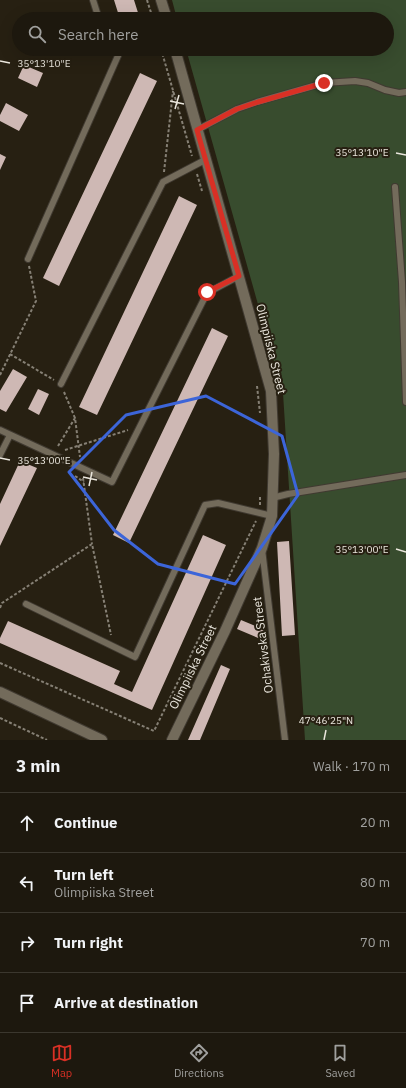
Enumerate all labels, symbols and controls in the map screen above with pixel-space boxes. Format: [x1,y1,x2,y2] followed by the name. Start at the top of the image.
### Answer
[12,12,394,56] search box
[26,23,48,45] icon: search
[58,25,138,44] text: Search here
[17,57,71,70] text: 35°13'10"E
[315,74,333,92] route end
[335,146,389,159] text: 35°13'10"E
[198,283,216,301] route start
[253,302,290,396] street label: Olimpiiska Street
[17,454,71,467] text: 35°13'00"E
[335,543,389,556] text: 35°13'00"E
[249,596,276,694] street label: Ochakivska Street
[166,622,220,712] street label: Olimpiiska Street
[299,714,353,727] text: 47°46'25"N
[16,755,60,777] text: 3 min
[313,758,390,775] text: Walk · 170 m
[16,812,38,834] icon: ahead
[54,813,118,832] text: Continue
[360,814,390,831] text: 20 m
[54,865,114,884] text: Turn left
[16,872,38,894] icon: left
[360,874,390,891] text: 80 m
[54,884,154,901] text: Olimpiiska Street
[16,932,38,954] icon: right
[54,933,123,952] text: Turn right
[360,934,390,951] text: 70 m
[16,992,38,1014] icon: arrive
[54,993,198,1012] text: Arrive at destination
[51,1042,73,1080] tab: Map
[174,1042,224,1080] tab: Directions
[325,1042,355,1080] tab: Saved

